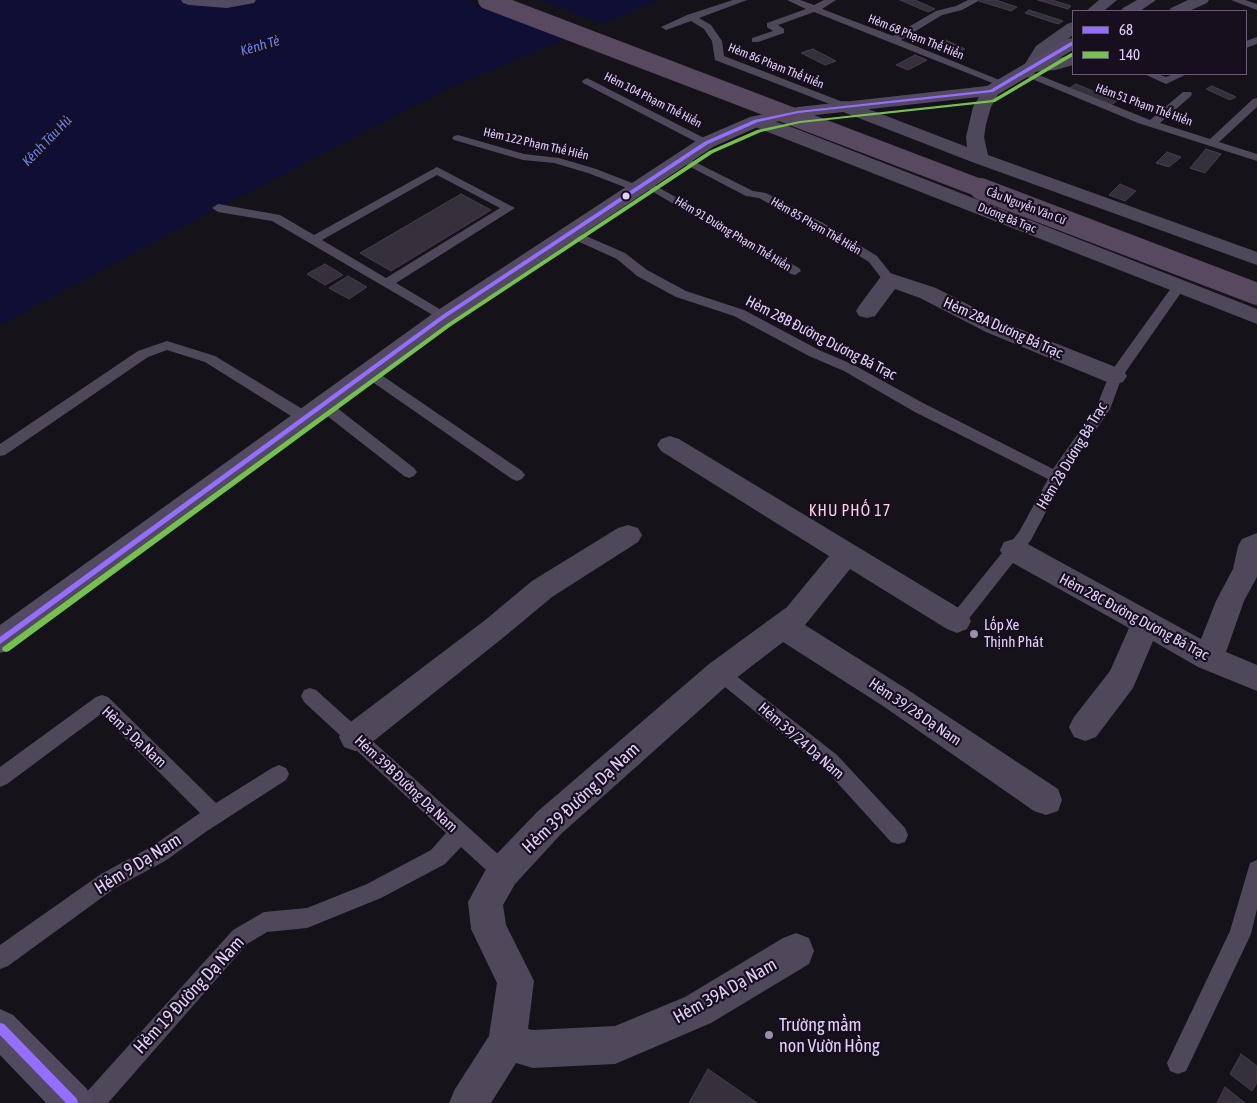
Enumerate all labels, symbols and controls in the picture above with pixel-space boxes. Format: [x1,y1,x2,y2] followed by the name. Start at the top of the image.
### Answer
[1072,10,1247,75] legend
[866,11,966,63] street label: Hẻm 68 Phạm Thế Hiển
[1119,21,1133,38] text: 68
[238,32,282,60] water label: Kênh Tẻ
[726,40,826,92] street label: Hẻm 86 Phạm Thế Hiển
[1119,46,1140,63] text: 140
[602,69,704,131] street label: Hẻm 104 Phạm Thế Hiển
[1094,81,1194,129] street label: Hẻm 51 Phạm Thế Hiển
[19,112,75,170] water label: Kênh Tàu Hủ
[482,125,590,163] street label: Hẻm 122 Phạm Thế Hiển
[984,184,1068,228] street label: Cầu Nguyễn Văn Cừ
[621,191,631,201] unlabelled marker
[672,194,794,274] street label: Hẻm 91 Đường Phạm Thế Hiển
[768,194,864,258] street label: Hẻm 85 Phạm Thế Hiển
[976,200,1038,236] street label: Dương Bá Trạc
[742,292,900,384] street label: Hẻm 28B Đường Dương Bá Trạc
[940,294,1066,362] street label: Hẻm 28A Dương Bá Trạc
[1033,399,1111,513] street label: Hẻm 28 Dương Bá Trạc
[808,501,892,521] district label: KHU PHỐ 17
[1056,570,1212,664] street label: Hẻm 28C Đường Dương Bá Trạc
[984,616,1044,651] place label: Lốp Xe Thịnh Phát
[968,628,980,640] marker: Lốp Xe Thịnh Phát
[865,674,965,750] street label: Hẻm 39/28 Dạ Nam
[754,699,848,783] street label: Hẻm 39/24 Dạ Nam
[98,703,170,771] street label: Hẻm 3 Dạ Nam
[351,732,461,836] street label: Hẻm 39B Đường Dạ Nam
[518,738,644,858] street label: Hẻm 39 Đường Dạ Nam
[91,829,185,899] street label: Hẻm 9 Dạ Nam
[129,932,249,1058] street label: Hẻm 19 Đường Dạ Nam
[669,954,781,1028] street label: Hẻm 39A Dạ Nam
[779,1014,880,1056] place label: Trường mầm non Vườn Hồng
[763,1029,775,1041] marker: Trường mầm non Vườn Hồng

